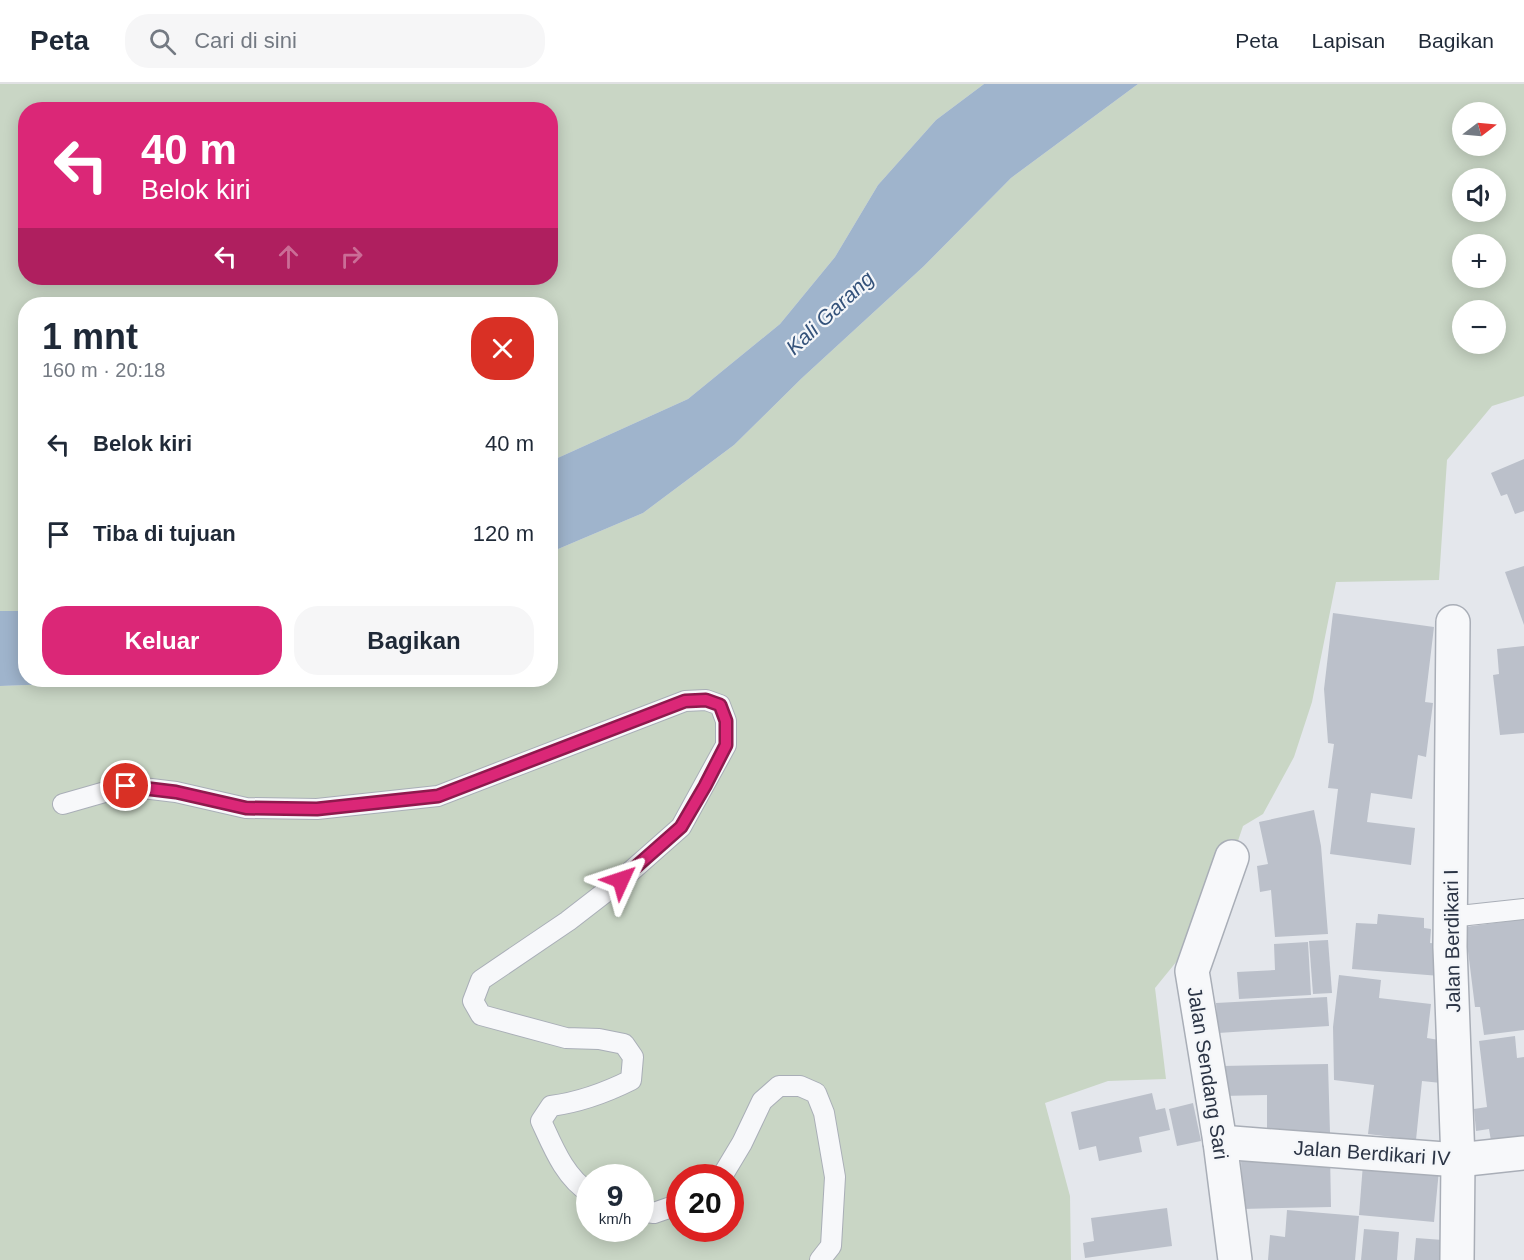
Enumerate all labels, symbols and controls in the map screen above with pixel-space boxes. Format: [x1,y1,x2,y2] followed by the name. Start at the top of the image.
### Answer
[125,14,545,68] search box
[30,25,89,56] text: Peta
[146,25,179,58] icon: search
[194,28,297,53] text: Cari di sini
[1235,29,1279,52] text: Peta
[1312,29,1385,52] text: Lapisan
[1418,29,1494,52] text: Bagikan
[1452,102,1506,156] north arrow
[1452,102,1506,354] map controls
[42,126,120,204] icon: left
[141,126,237,173] text: 40 m
[1452,168,1506,222] button: sound
[141,175,251,205] text: Belok kiri
[1452,234,1506,288] button: +
[209,240,242,273] icon: left
[272,240,305,273] icon: ahead
[335,240,368,273] icon: right
[781,266,878,359] water label: Kali Garang
[1452,300,1506,354] button: −
[42,316,138,357] text: 1 mnt
[471,317,534,380] button: close
[42,359,165,381] text: 160 m · 20:18
[42,428,75,461] icon: left
[93,431,192,456] text: Belok kiri
[485,431,534,456] text: 40 m
[42,518,75,551] icon: arrive
[93,521,236,546] text: Tiba di tujuan
[473,521,534,546] text: 120 m
[42,606,282,675] button: Keluar
[294,606,534,675] button: Bagikan
[100,760,151,811] pin
[109,769,142,802] icon: arrive
[589,848,653,912] position arrow
[1440,869,1464,1013] street label: Jalan Berdikari I
[1183,985,1233,1161] street label: Jalan Sendang Sari
[1293,1137,1452,1169] street label: Jalan Berdikari IV
[666,1164,744,1242] speed limit sign: 20
[607,1179,623,1212] text: 9
[599,1210,631,1227] text: km/h

